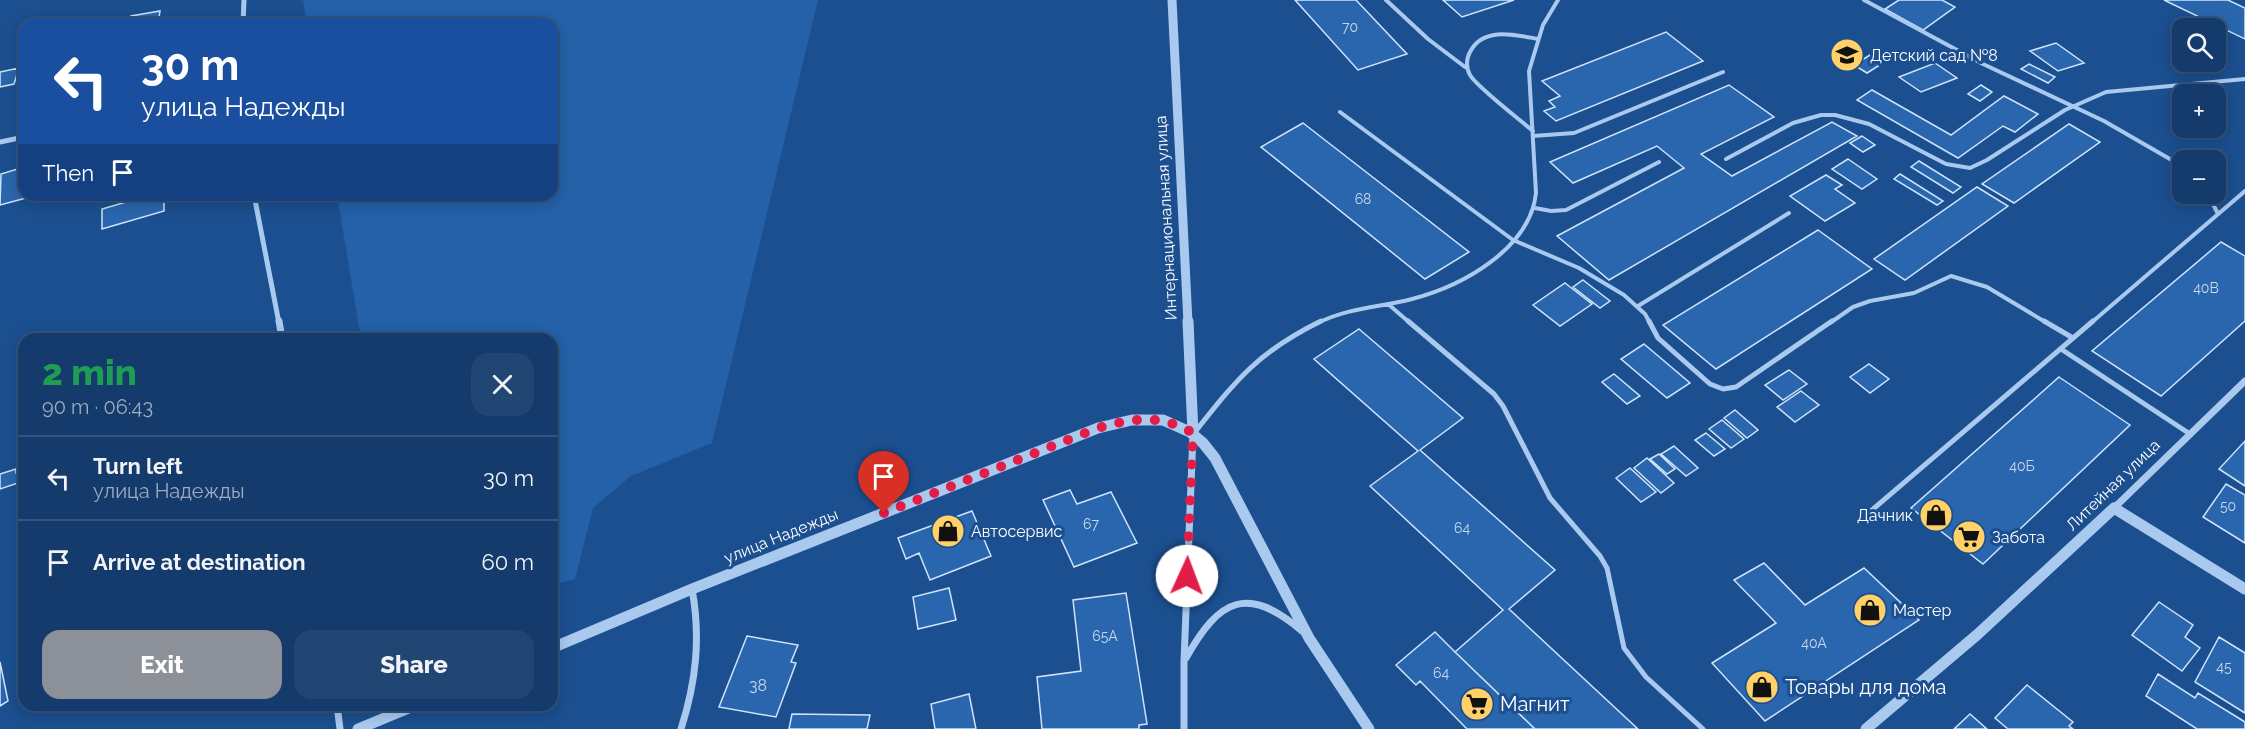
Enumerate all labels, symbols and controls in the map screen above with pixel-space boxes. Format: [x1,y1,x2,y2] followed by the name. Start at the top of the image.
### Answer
[2172,18,2226,204] map controls
[2172,18,2226,72] button: search
[1342,19,1358,35] house number: 70
[1829,37,1865,73] school or university icon: Детский сад №8
[141,41,239,90] text: 30 m
[42,42,120,120] icon: left
[1870,46,1998,65] place label: Детский сад №8
[2172,84,2226,138] button: +
[141,91,346,122] text: улица Надежды
[1151,115,1181,321] street label: Интернациональная улица
[2172,150,2226,204] button: −
[106,156,139,189] icon: arrive
[42,160,94,186] text: Then
[1355,191,1371,207] house number: 68
[2193,280,2219,296] house number: 40В
[42,351,137,393] text: 2 min
[471,353,534,416] button: close
[42,395,153,419] text: 90 m · 06:43
[2062,435,2164,535] street label: Литейная улица
[858,451,909,513] pin
[93,453,183,479] text: Turn left
[2009,458,2035,474] house number: 40Б
[867,460,900,493] icon: arrive
[42,462,75,495] icon: left
[483,465,534,491] text: 30 m
[93,479,245,503] text: улица Надежды
[1918,497,1954,533] shop icon: Дачник
[2220,498,2236,514] house number: 50
[721,504,841,568] street label: улица Надежды
[1857,506,1913,525] place label: Дачник
[930,513,966,549] shop icon: Автосервис
[1083,516,1099,532] house number: 67
[1951,519,1987,555] supermarket icon: Забота
[1454,520,1470,536] house number: 64
[971,522,1063,541] place label: Автосервис
[1992,528,2045,547] place label: Забота
[1155,544,1219,608] position arrow
[42,546,75,579] icon: arrive
[93,549,306,575] text: Arrive at destination
[481,549,534,575] text: 60 m
[1852,592,1888,628] shop icon: Мастер
[1893,601,1951,620] place label: Мастер
[1092,628,1118,644] house number: 65А
[42,630,282,699] button: Exit
[294,630,534,699] button: Share
[1801,635,1827,651] house number: 40А
[2216,659,2232,675] house number: 45
[1433,665,1449,681] house number: 64
[1744,669,1780,705] shop icon: Товары для дома
[1785,675,1946,699] place label: Товары для дома
[749,676,767,695] house number: 38
[1459,686,1495,722] supermarket icon: Магнит
[1500,692,1570,716] place label: Магнит

